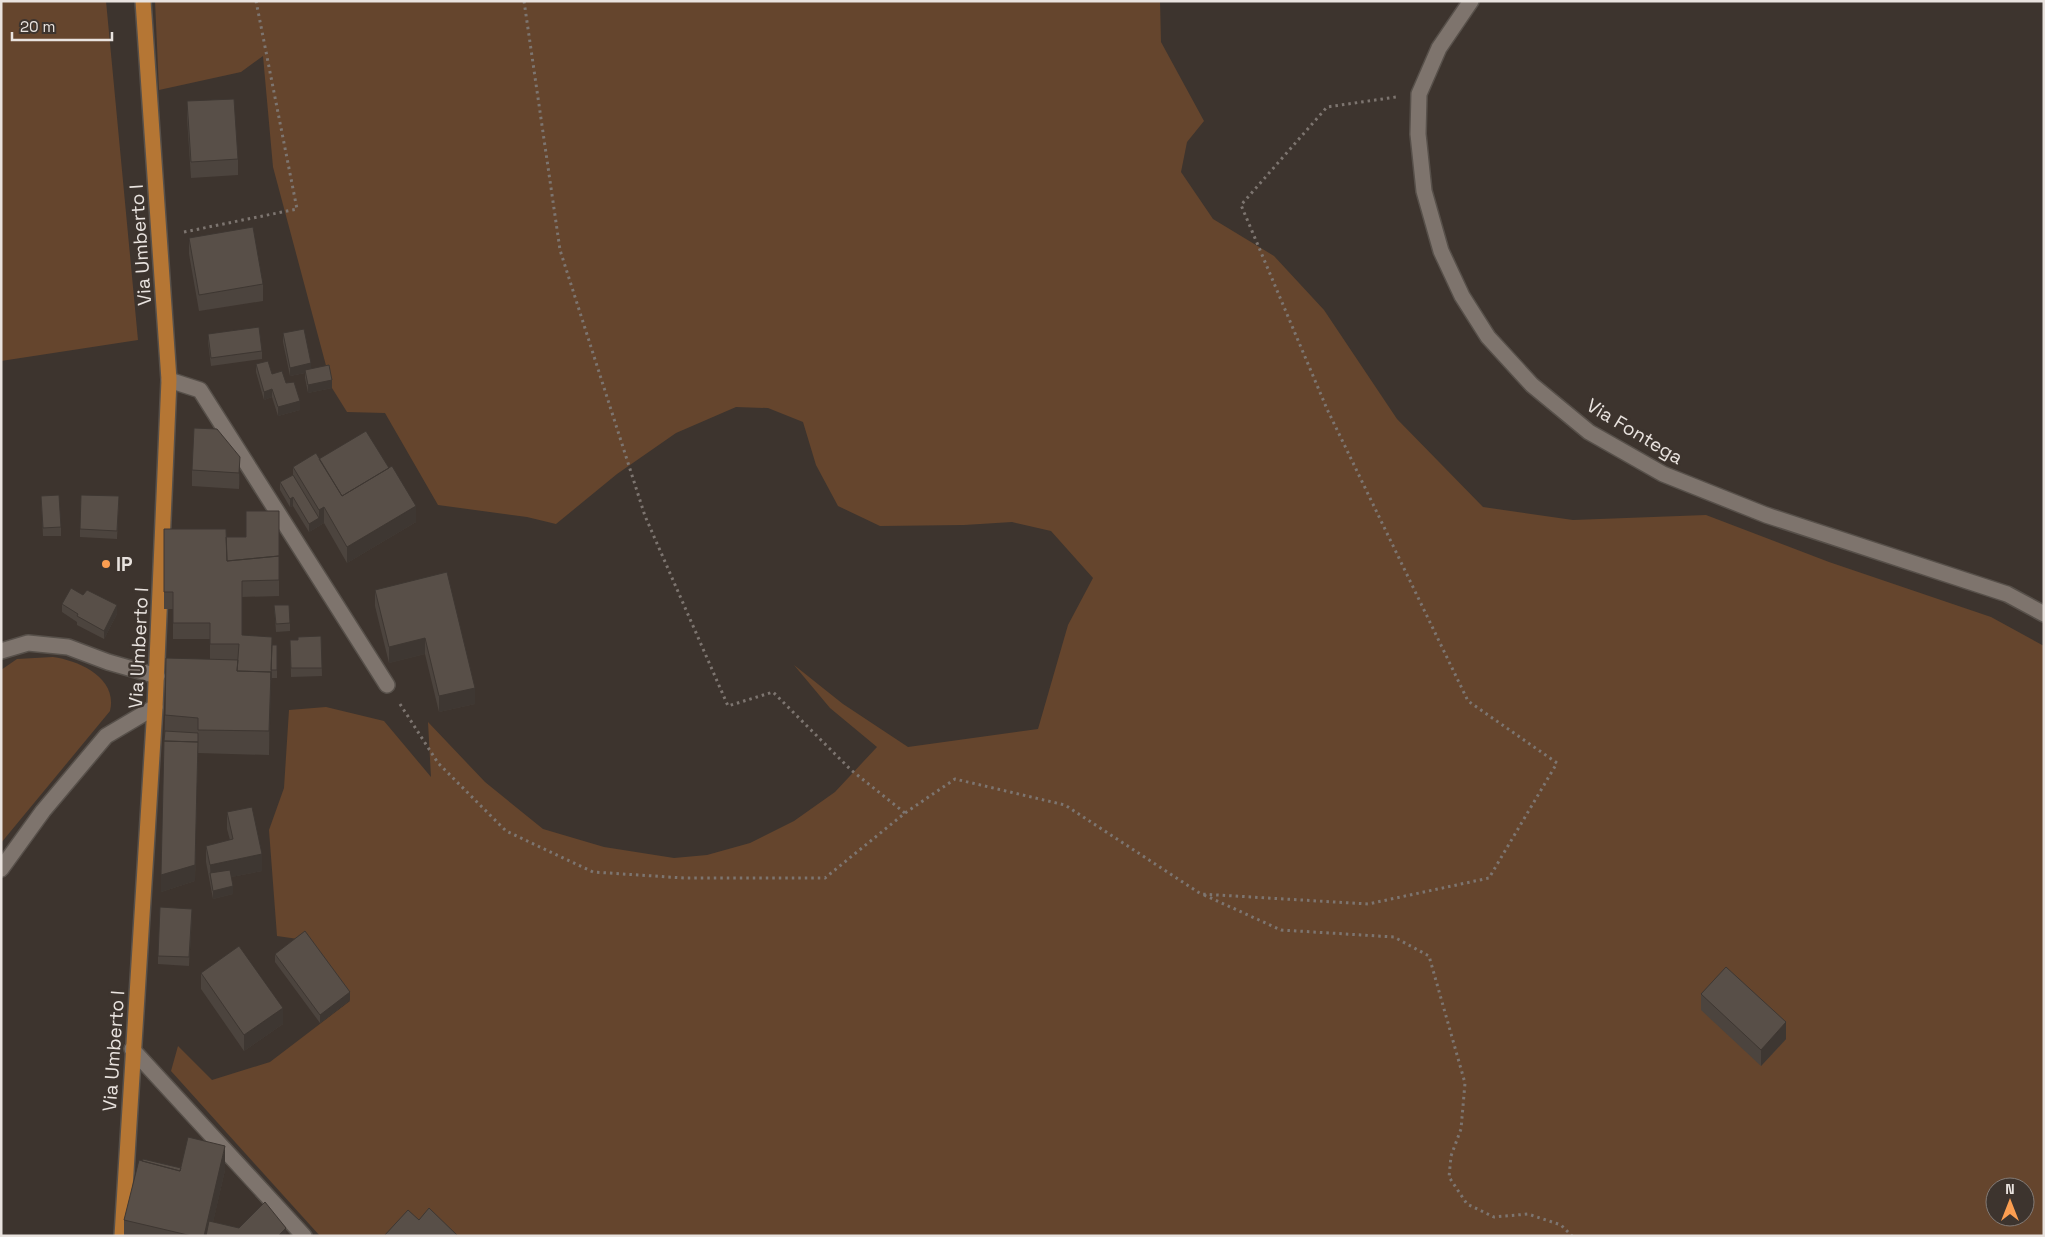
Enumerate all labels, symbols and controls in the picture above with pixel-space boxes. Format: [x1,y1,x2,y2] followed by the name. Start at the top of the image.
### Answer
[12,10,112,42] scale bar
[20,17,55,36] text: 20 m
[124,183,157,306] street label: Via Umberto I
[1582,393,1688,470] street label: Via Fontega
[116,552,133,577] place label: IP
[100,558,112,570] marker: IP
[123,587,154,709] street label: Via Umberto I
[97,990,130,1113] street label: Via Umberto I
[1985,1177,2035,1227] north arrow
[2005,1180,2015,1198] text: N

